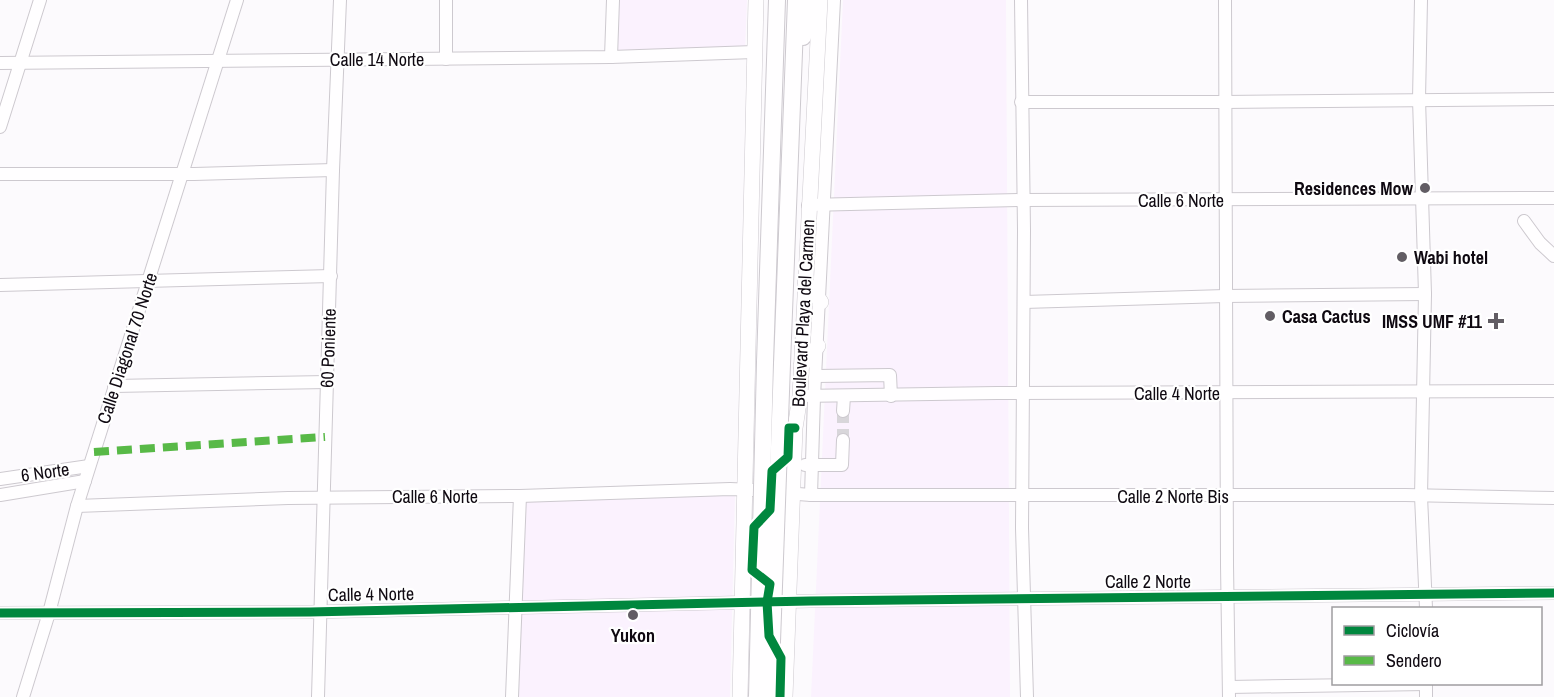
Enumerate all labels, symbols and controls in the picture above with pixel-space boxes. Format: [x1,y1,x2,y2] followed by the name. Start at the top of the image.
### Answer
[330,47,424,72] street label: Calle 14 Norte
[1294,176,1414,201] place label: Residences Mow
[1418,181,1432,195] marker: Residences Mow
[1138,188,1224,213] street label: Calle 6 Norte
[786,219,820,407] street label: Boulevard Playa del Carmen
[1414,245,1488,270] place label: Wabi hotel
[1395,250,1409,264] marker: Wabi hotel
[91,269,163,427] street label: Calle Diagonal 70 Norte
[1282,304,1371,329] place label: Casa Cactus
[314,308,342,388] street label: 60 Poniente
[1263,309,1277,323] marker: Casa Cactus
[1382,309,1483,334] place label: IMSS UMF #11
[1487,312,1505,330] marker: IMSS UMF #11
[1134,381,1220,406] street label: Calle 4 Norte
[19,456,71,488] street label: 6 Norte
[392,484,478,509] street label: Calle 6 Norte
[1117,484,1229,509] street label: Calle 2 Norte Bis
[1105,569,1191,594] street label: Calle 2 Norte
[328,581,414,607] street label: Calle 4 Norte
[1332,607,1542,685] legend
[626,608,640,622] marker: Yukon
[1386,618,1439,643] text: Ciclovía
[611,623,655,648] place label: Yukon
[1386,648,1442,673] text: Sendero

